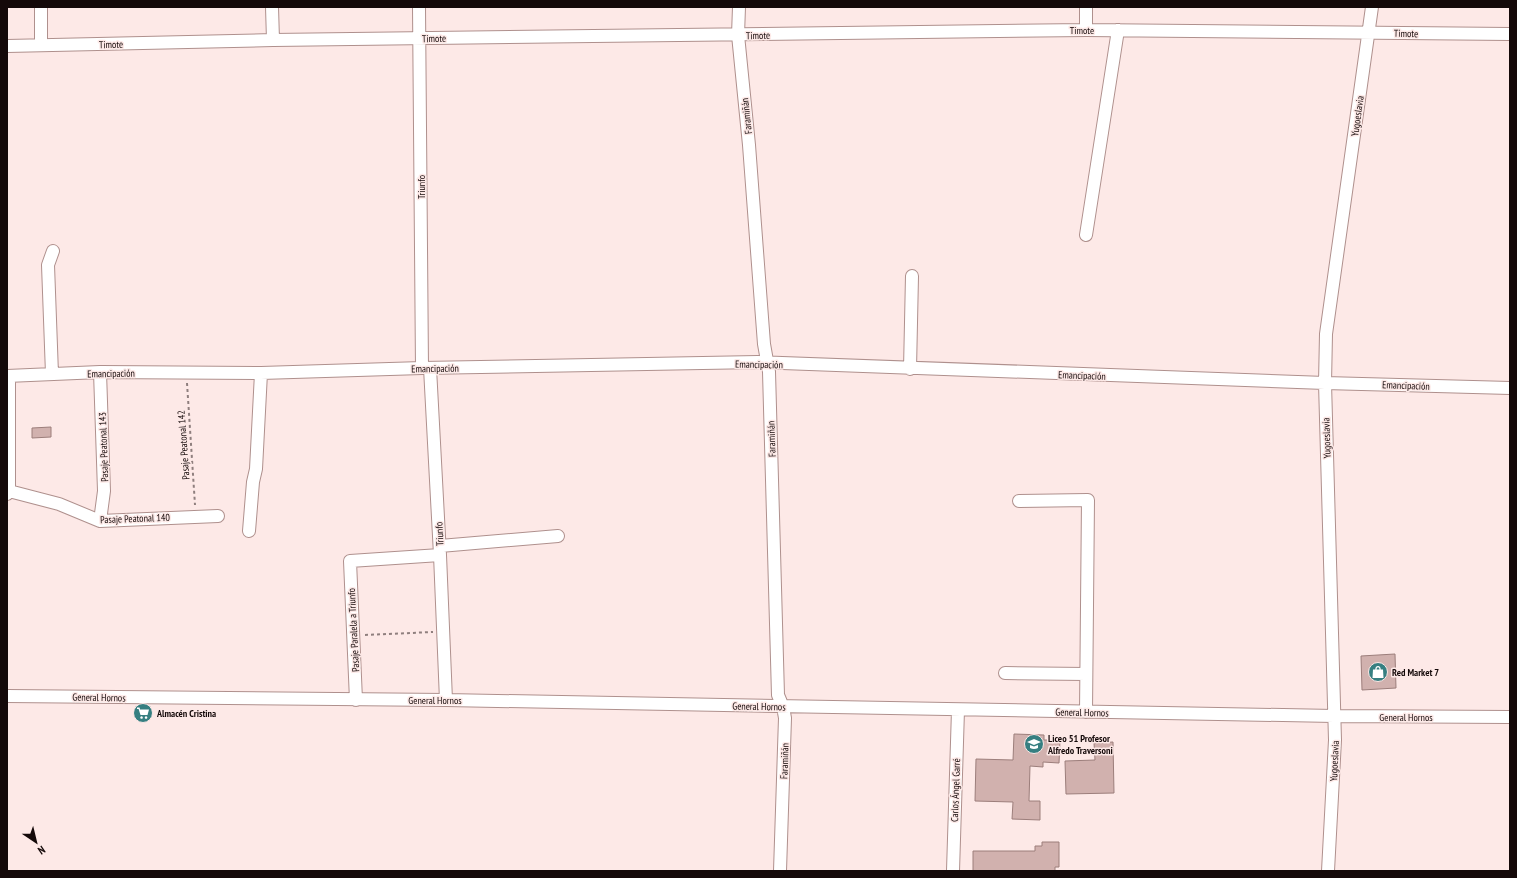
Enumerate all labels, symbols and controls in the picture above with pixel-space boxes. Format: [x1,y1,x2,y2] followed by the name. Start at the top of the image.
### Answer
[1070,24,1094,37] street label: Timote
[1394,27,1418,40] street label: Timote
[746,29,770,42] street label: Timote
[422,32,446,45] street label: Timote
[99,38,123,51] street label: Timote
[1348,95,1367,137] street label: Yugoeslavia
[738,97,755,135] street label: Faramiñán
[415,175,428,199] street label: Triunfo
[735,358,783,371] street label: Emancipación
[411,362,459,375] street label: Emancipación
[87,367,135,380] street label: Emancipación
[1058,368,1106,383] street label: Emancipación
[1382,378,1430,393] street label: Emancipación
[175,410,192,480] street label: Pasaje Peatonal 142
[96,412,111,482] street label: Pasaje Peatonal 143
[1319,417,1334,459] street label: Yugoeslavia
[764,421,779,457] street label: Faramiñán
[100,511,171,526] street label: Pasaje Peatonal 140
[432,522,447,546] street label: Triunfo
[345,588,362,672] street label: Pasaje Paralela a Triunfo
[1367,661,1389,683] shop icon: Red Market 7
[1392,666,1439,679] place label: Red Market 7
[72,691,126,704] street label: General Hornos
[408,694,462,707] street label: General Hornos
[732,700,786,713] street label: General Hornos
[132,702,154,724] supermarket icon: Almacén Cristina
[1055,706,1109,719] street label: General Hornos
[156,707,216,720] place label: Almacén Cristina
[1379,711,1433,724] street label: General Hornos
[1047,732,1113,757] place label: Liceo 51 Profesor Alfredo Traversoni
[1023,733,1045,755] school or university icon: Liceo 51 Profesor Alfredo Traversoni
[1327,740,1342,782] street label: Yugoeslavia
[777,743,792,779] street label: Faramiñán
[948,758,963,822] street label: Carlos Ángel Garré
[16,822,56,862] north arrow
[35,843,48,858] text: N

